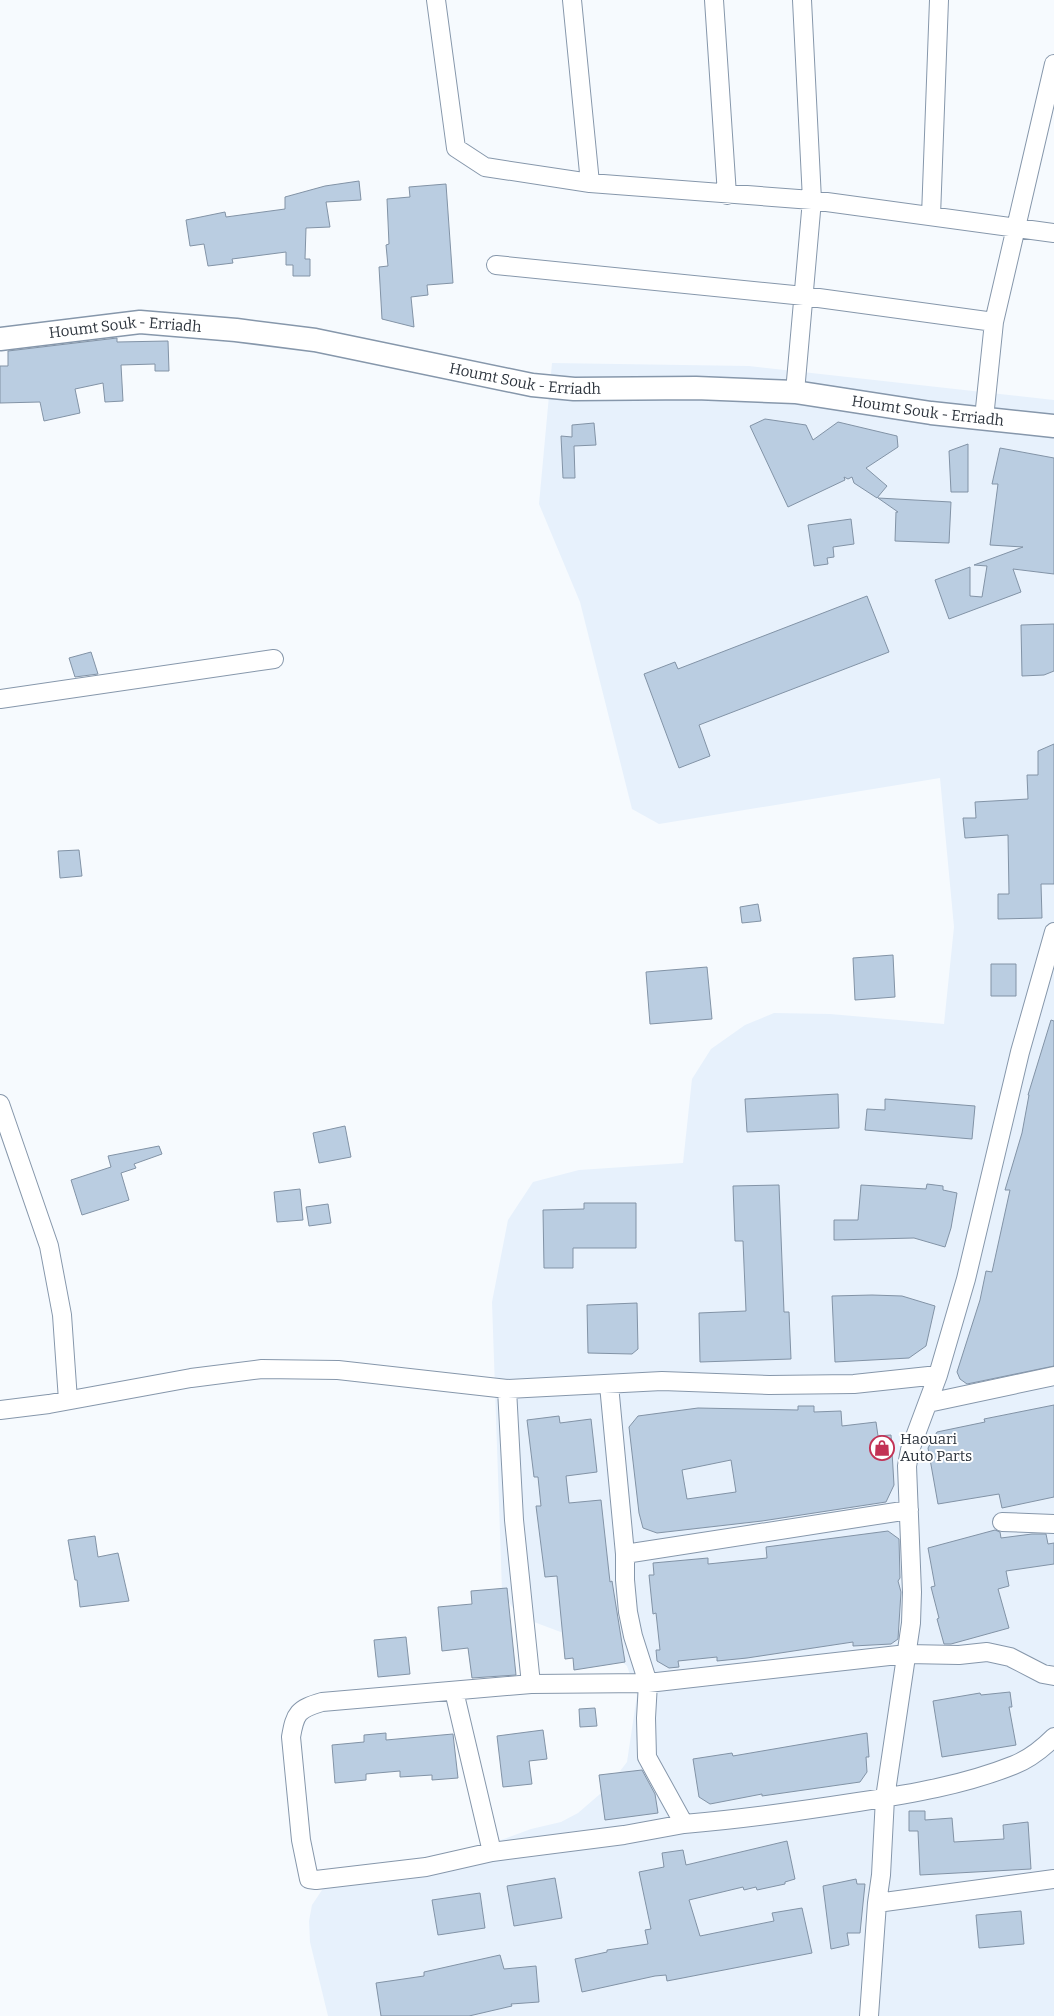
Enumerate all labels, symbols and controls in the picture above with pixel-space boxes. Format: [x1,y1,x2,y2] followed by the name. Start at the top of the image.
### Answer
[48,313,203,342] street label: Houmt Souk - Erriadh
[448,359,602,398] street label: Houmt Souk - Erriadh
[850,392,1005,430] street label: Houmt Souk - Erriadh
[900,1430,972,1465] place label: Haouari Auto Parts
[869,1435,895,1461] shop icon: Haouari Auto Parts

